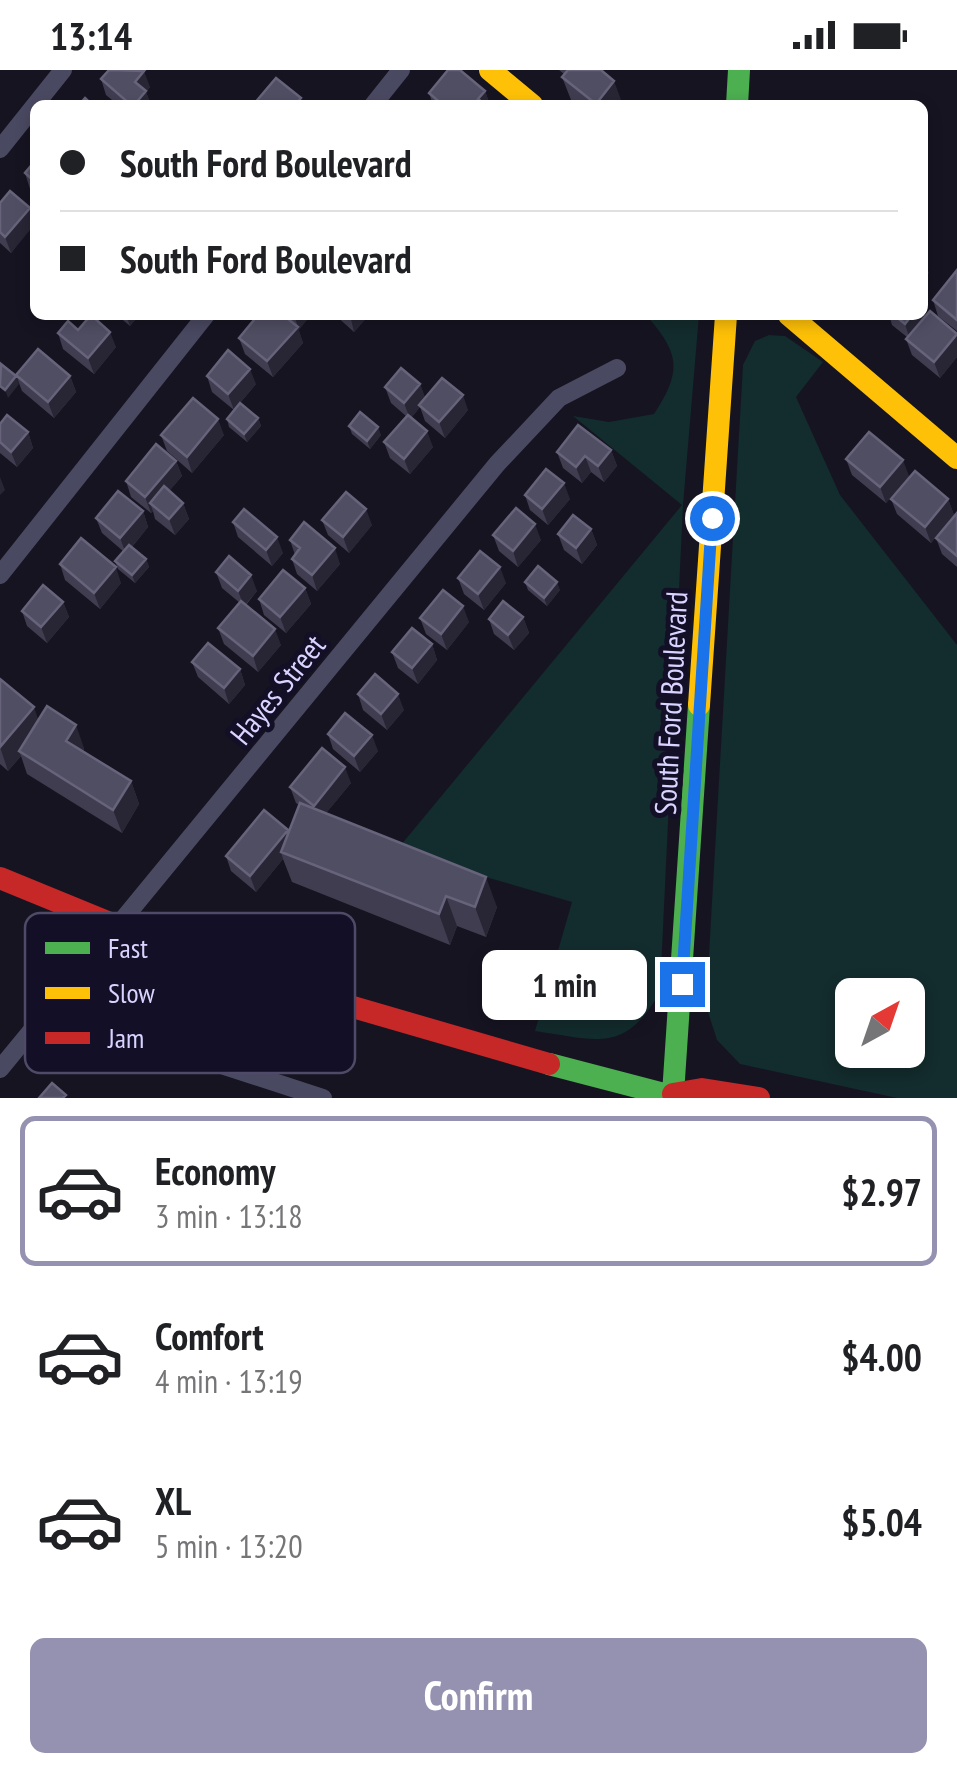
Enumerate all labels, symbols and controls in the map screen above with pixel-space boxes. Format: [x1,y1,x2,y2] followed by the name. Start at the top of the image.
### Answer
[50,11,132,60] text: 13:14
[120,138,412,187] text: South Ford Boulevard
[120,234,412,283] text: South Ford Boulevard
[690,496,735,541] route start
[645,590,695,816] street label: South Ford Boulevard
[221,625,334,752] street label: Hayes Street
[25,913,355,1073] legend
[108,929,148,966] text: Fast
[482,949,647,1019] callout: 1 min
[660,962,705,1007] route end
[532,964,597,1006] text: 1 min
[108,974,155,1011] text: Slow
[835,978,925,1068] north arrow
[835,978,925,1068] map controls
[107,1019,144,1056] text: Jam
[35,1146,125,1236] icon: car
[155,1146,275,1195] text: Economy
[841,1167,922,1216] text: $2.97
[155,1195,303,1237] text: 3 min · 13:18
[35,1311,125,1401] icon: car
[155,1311,264,1360] text: Comfort
[841,1332,922,1381] text: $4.00
[155,1360,303,1402] text: 4 min · 13:19
[35,1476,125,1566] icon: car
[155,1476,191,1525] text: XL
[841,1497,922,1546] text: $5.04
[155,1525,303,1567] text: 5 min · 13:20
[30,1638,927,1753] button: Confirm

